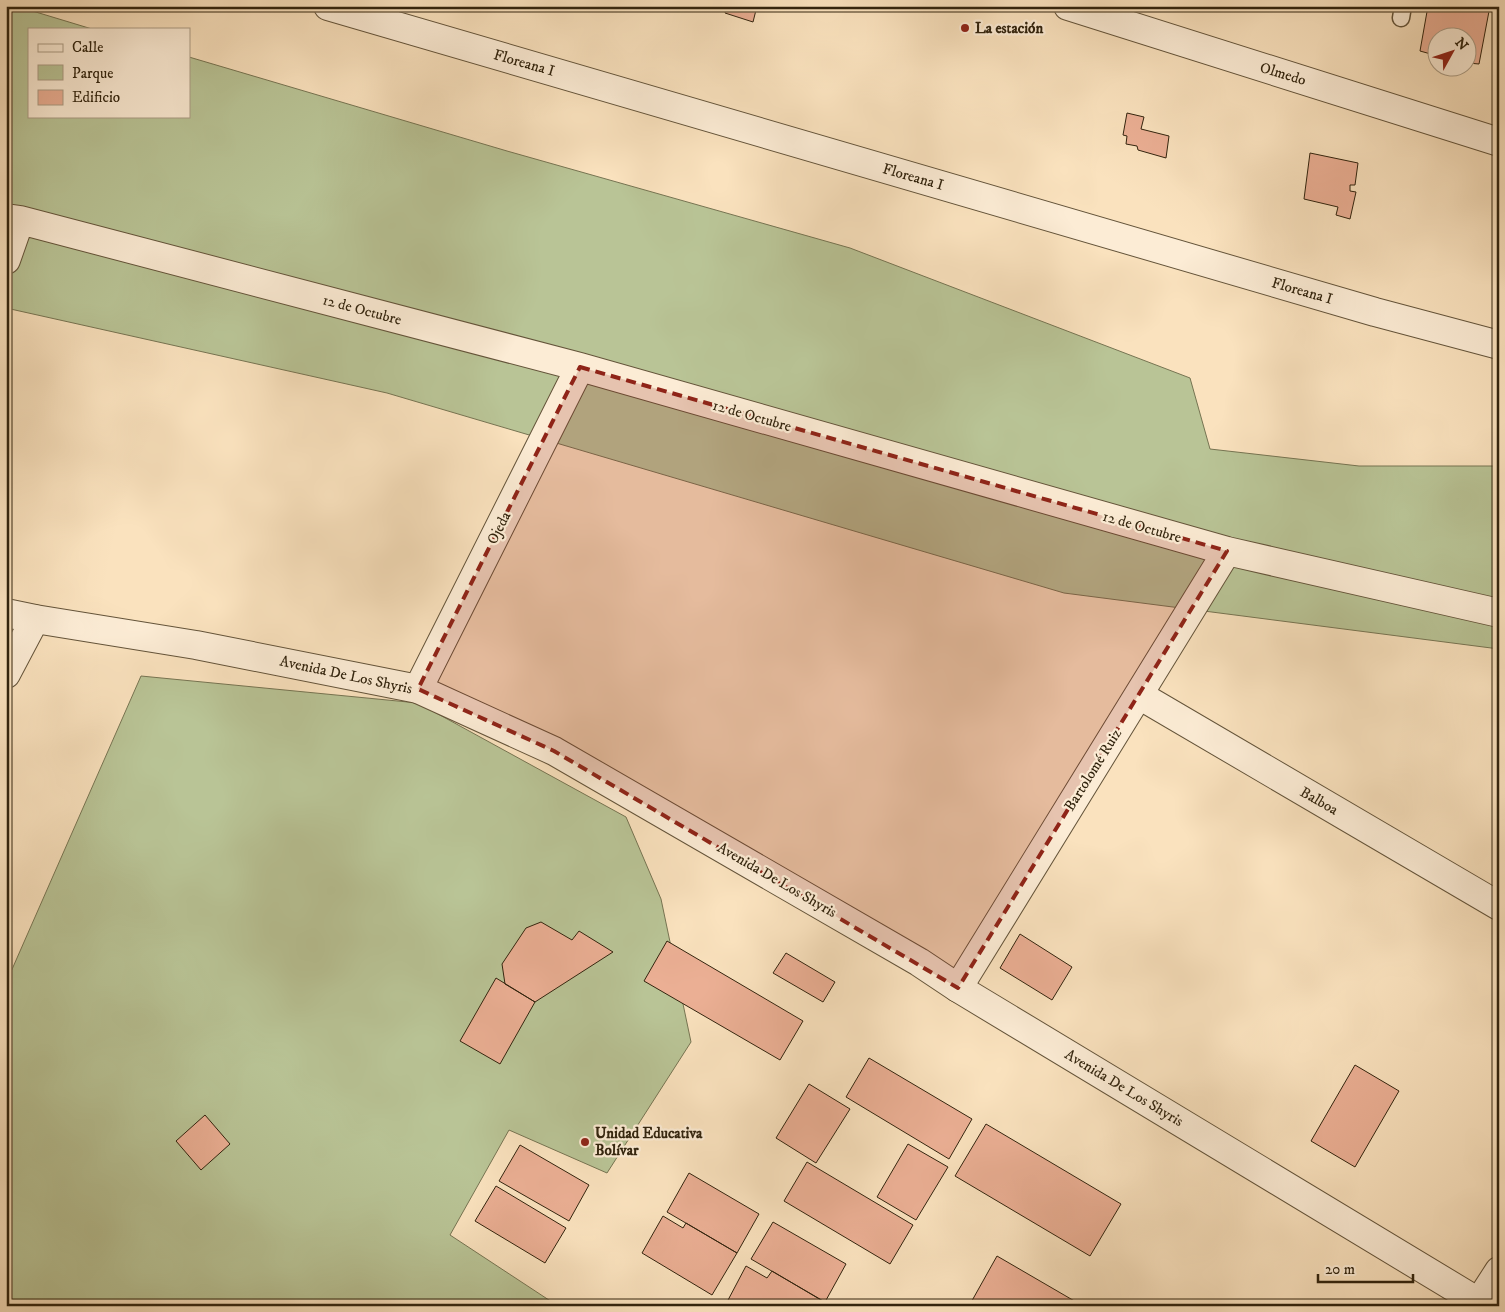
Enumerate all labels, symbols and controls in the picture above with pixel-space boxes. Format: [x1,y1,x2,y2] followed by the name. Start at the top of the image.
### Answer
[975,19,1043,38] place label: La estación
[959,22,971,34] marker: La estación
[28,28,190,118] legend
[1428,28,1478,78] north arrow
[1451,34,1472,55] text: N
[72,38,104,57] text: Calle
[491,45,557,81] street label: Floreana I
[1258,58,1308,90] street label: Olmedo
[72,64,113,83] text: Parque
[72,88,120,107] text: Edificio
[880,159,946,195] street label: Floreana I
[1269,273,1335,309] street label: Floreana I
[320,290,404,330] street label: 12 de Octubre
[710,396,794,436] street label: 12 de Octubre
[1100,507,1184,547] street label: 12 de Octubre
[483,508,516,548] street label: Ojeda
[278,652,414,698] street label: Avenida De Los Shyris
[1060,725,1126,815] street label: Bartolomé Ruiz
[1296,783,1342,820] street label: Balboa
[714,838,840,922] street label: Avenida De Los Shyris
[1061,1045,1187,1131] street label: Avenida De Los Shyris
[595,1124,703,1160] place label: Unidad Educativa Bolívar
[579,1136,591,1148] marker: Unidad Educativa Bolívar
[1318,1252,1412,1284] scale bar
[1325,1260,1355,1279] text: 20 m

